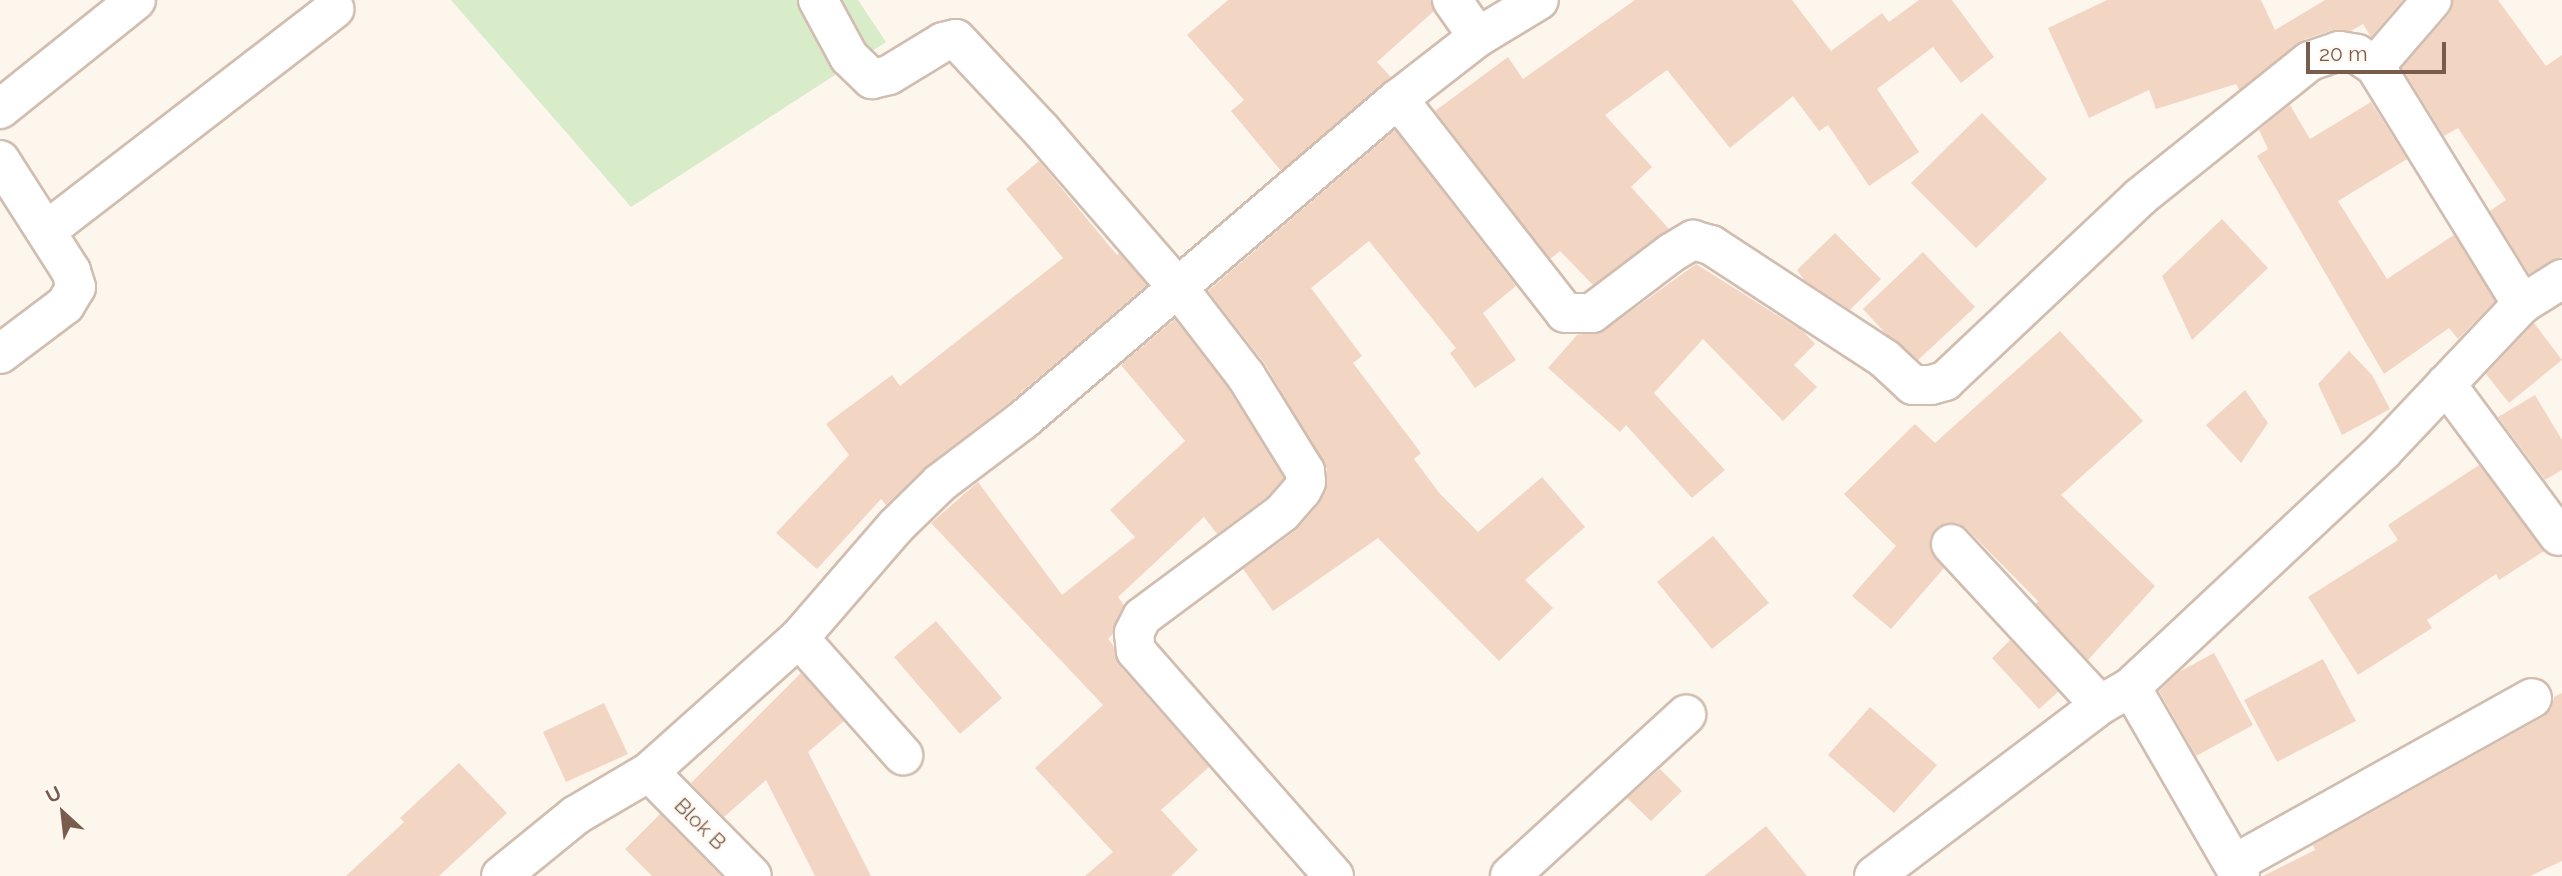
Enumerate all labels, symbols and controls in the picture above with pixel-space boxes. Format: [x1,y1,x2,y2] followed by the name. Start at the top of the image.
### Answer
[2310,28,2450,72] scale bar
[2319,41,2367,66] text: 20 m
[28,778,98,848] north arrow
[42,781,65,807] text: U
[669,793,731,855] street label: Blok B

